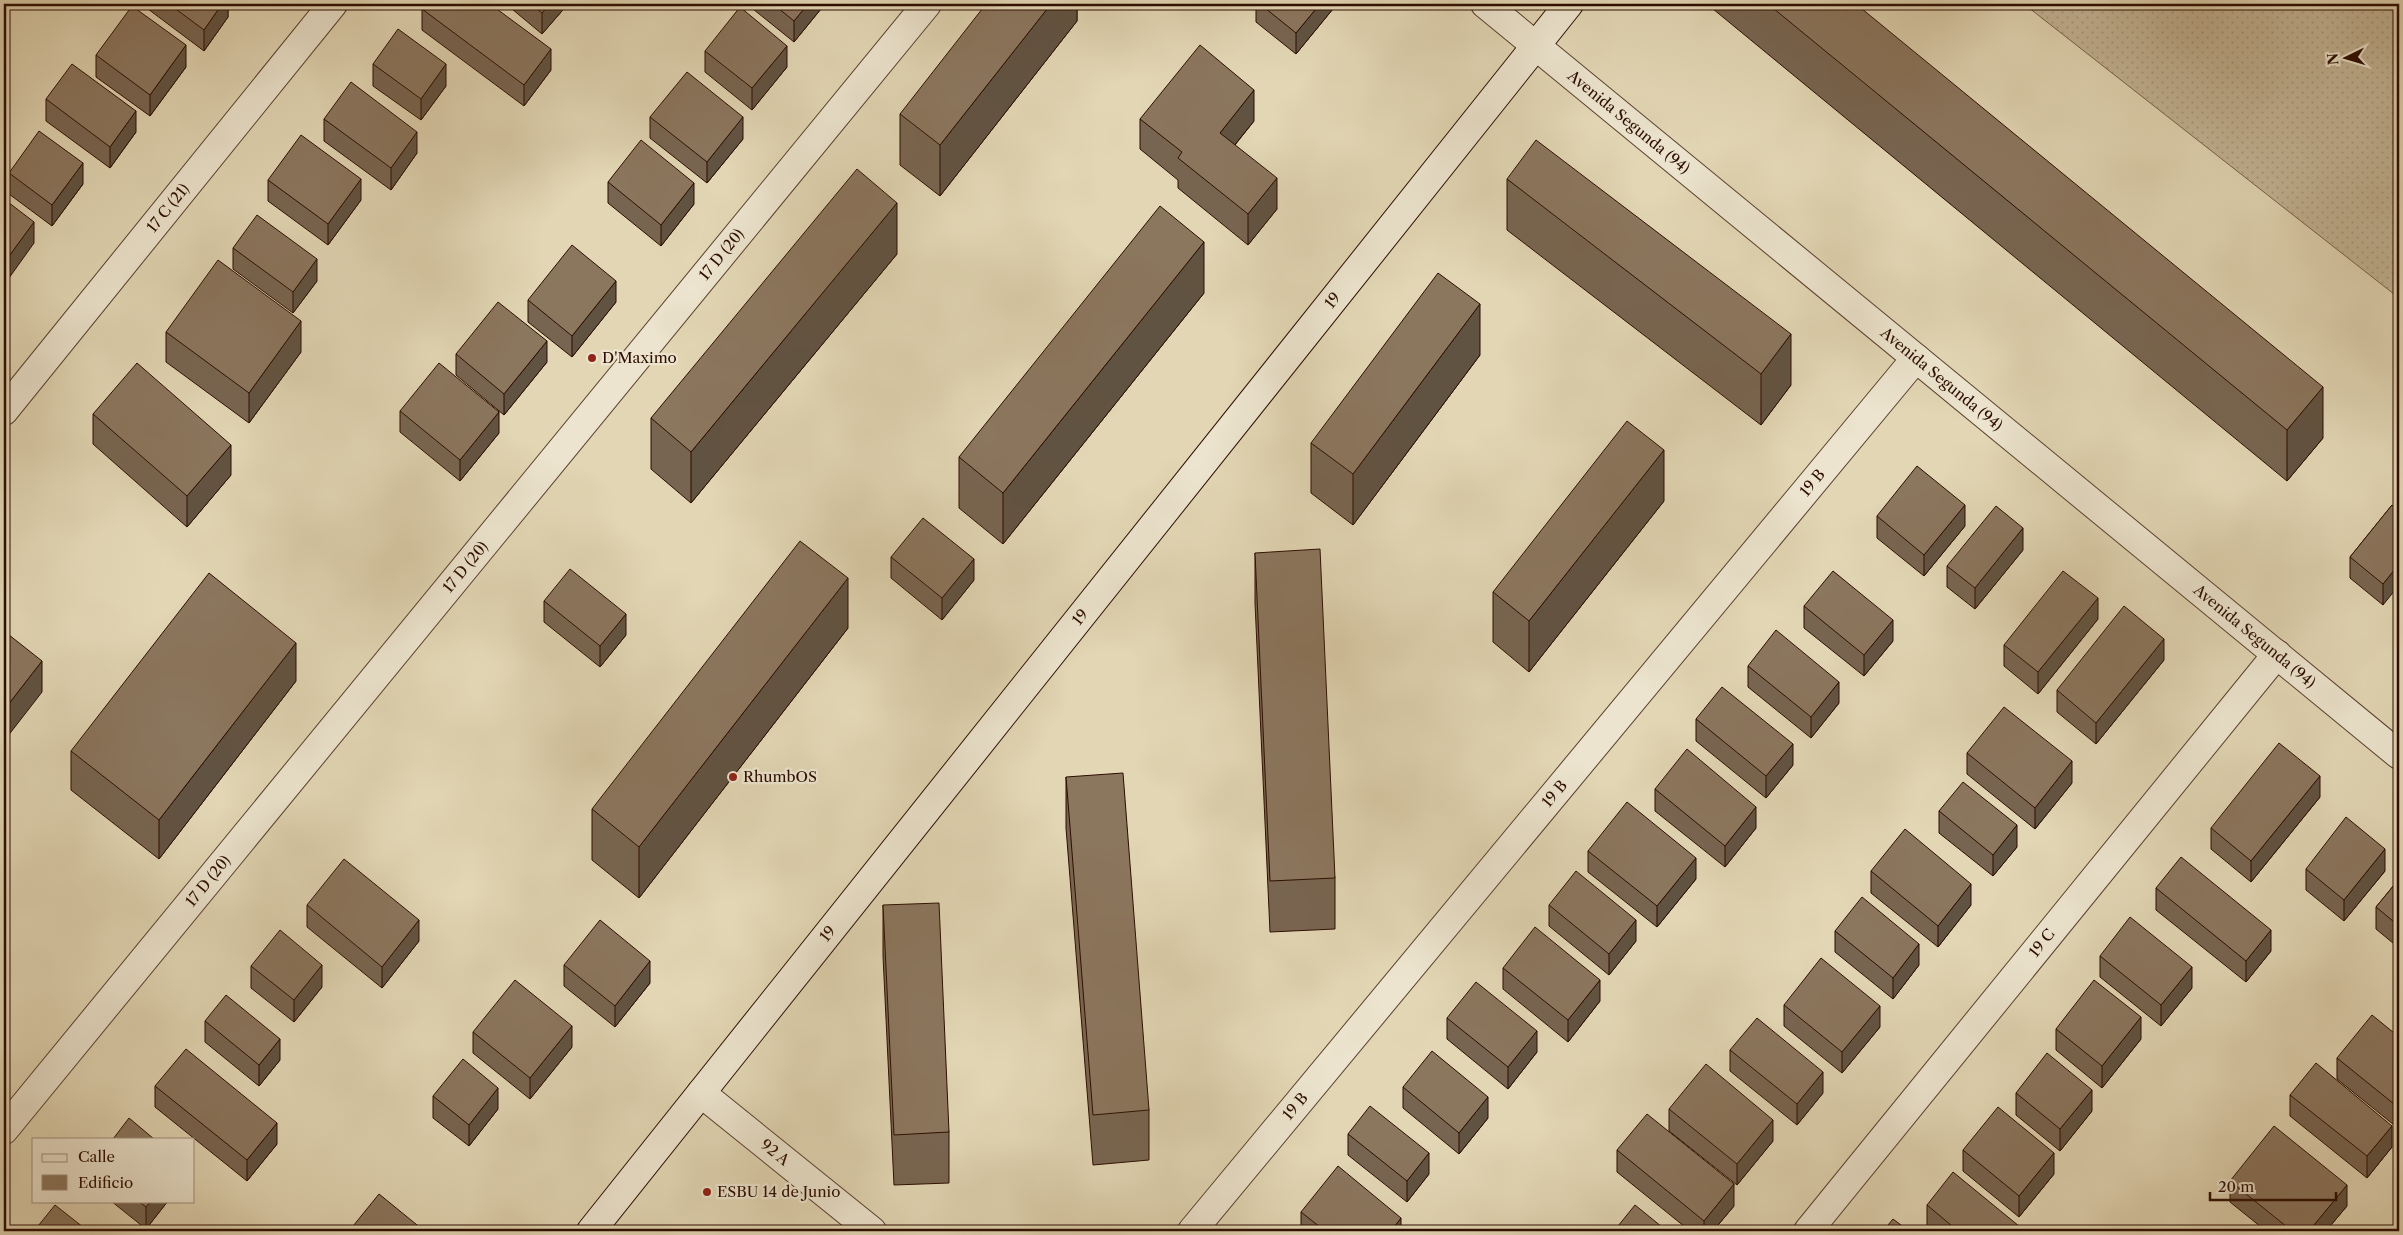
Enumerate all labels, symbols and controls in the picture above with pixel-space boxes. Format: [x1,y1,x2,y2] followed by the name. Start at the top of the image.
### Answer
[2320,32,2370,82] north arrow
[2324,52,2343,66] text: N
[1563,65,1694,177] street label: Avenida Segunda (94)
[142,179,193,236] street label: 17 C (21)
[695,225,748,284] street label: 17 D (20)
[1320,288,1344,312] street label: 19
[1876,322,2007,435] street label: Avenida Segunda (94)
[602,348,677,367] place label: D'Maximo
[586,352,598,364] marker: D'Maximo
[1795,465,1829,500] street label: 19 B
[439,537,492,596] street label: 17 D (20)
[2189,580,2320,692] street label: Avenida Segunda (94)
[1068,605,1092,629] street label: 19
[743,767,817,786] place label: RhumbOS
[727,771,739,783] marker: RhumbOS
[1537,776,1571,811] street label: 19 B
[181,851,234,910] street label: 17 D (20)
[815,922,840,945] street label: 19
[2025,925,2059,961] street label: 19 C
[1278,1089,1312,1123] street label: 19 B
[757,1135,794,1170] street label: 92 A
[32,1138,195,1202] legend
[78,1147,115,1166] text: Calle
[2210,1170,2337,1202] scale bar
[78,1173,133,1192] text: Edificio
[2218,1177,2254,1196] text: 20 m
[717,1182,840,1201] place label: ESBU 14 de Junio
[701,1186,713,1198] marker: ESBU 14 de Junio

